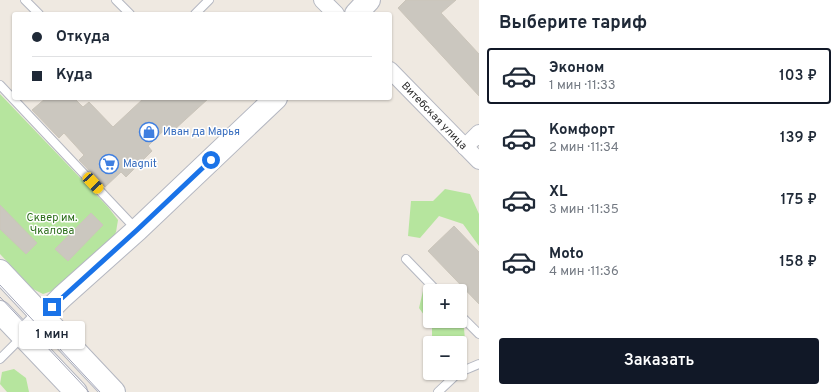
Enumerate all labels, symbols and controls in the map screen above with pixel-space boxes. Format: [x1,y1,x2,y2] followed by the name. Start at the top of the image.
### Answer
[499,12,647,35] text: Выберите тариф
[56,28,110,47] text: Откуда
[501,58,537,94] icon: car
[549,59,604,78] text: Эконом
[56,66,93,85] text: Куда
[779,67,817,86] text: 103 ₽
[549,78,616,94] text: 1 мин · 11:33
[398,79,470,153] street label: Витебская улица
[501,120,537,156] icon: car
[138,121,160,143] shop icon: Иван да Марья
[549,121,615,140] text: Комфорт
[163,125,240,139] place label: Иван да Марья
[780,129,817,148] text: 139 ₽
[549,140,619,156] text: 2 мин · 11:34
[202,151,220,169] route start
[98,153,120,175] supermarket icon: Magnit
[123,157,157,171] place label: Magnit
[80,170,106,196] car
[501,182,537,218] icon: car
[549,183,567,202] text: XL
[781,191,817,210] text: 175 ₽
[549,202,619,218] text: 3 мин · 11:35
[27,211,77,238] park label: Сквер им. Чкалова
[501,244,537,280] icon: car
[549,245,584,264] text: Moto
[779,253,817,272] text: 158 ₽
[549,264,619,280] text: 4 мин · 11:36
[423,284,467,380] map controls
[423,284,467,328] button: +
[43,298,61,316] route end
[19,321,85,349] callout: 1 мин
[35,327,69,343] text: 1 мин
[423,336,467,380] button: −
[499,338,819,384] button: Заказать

